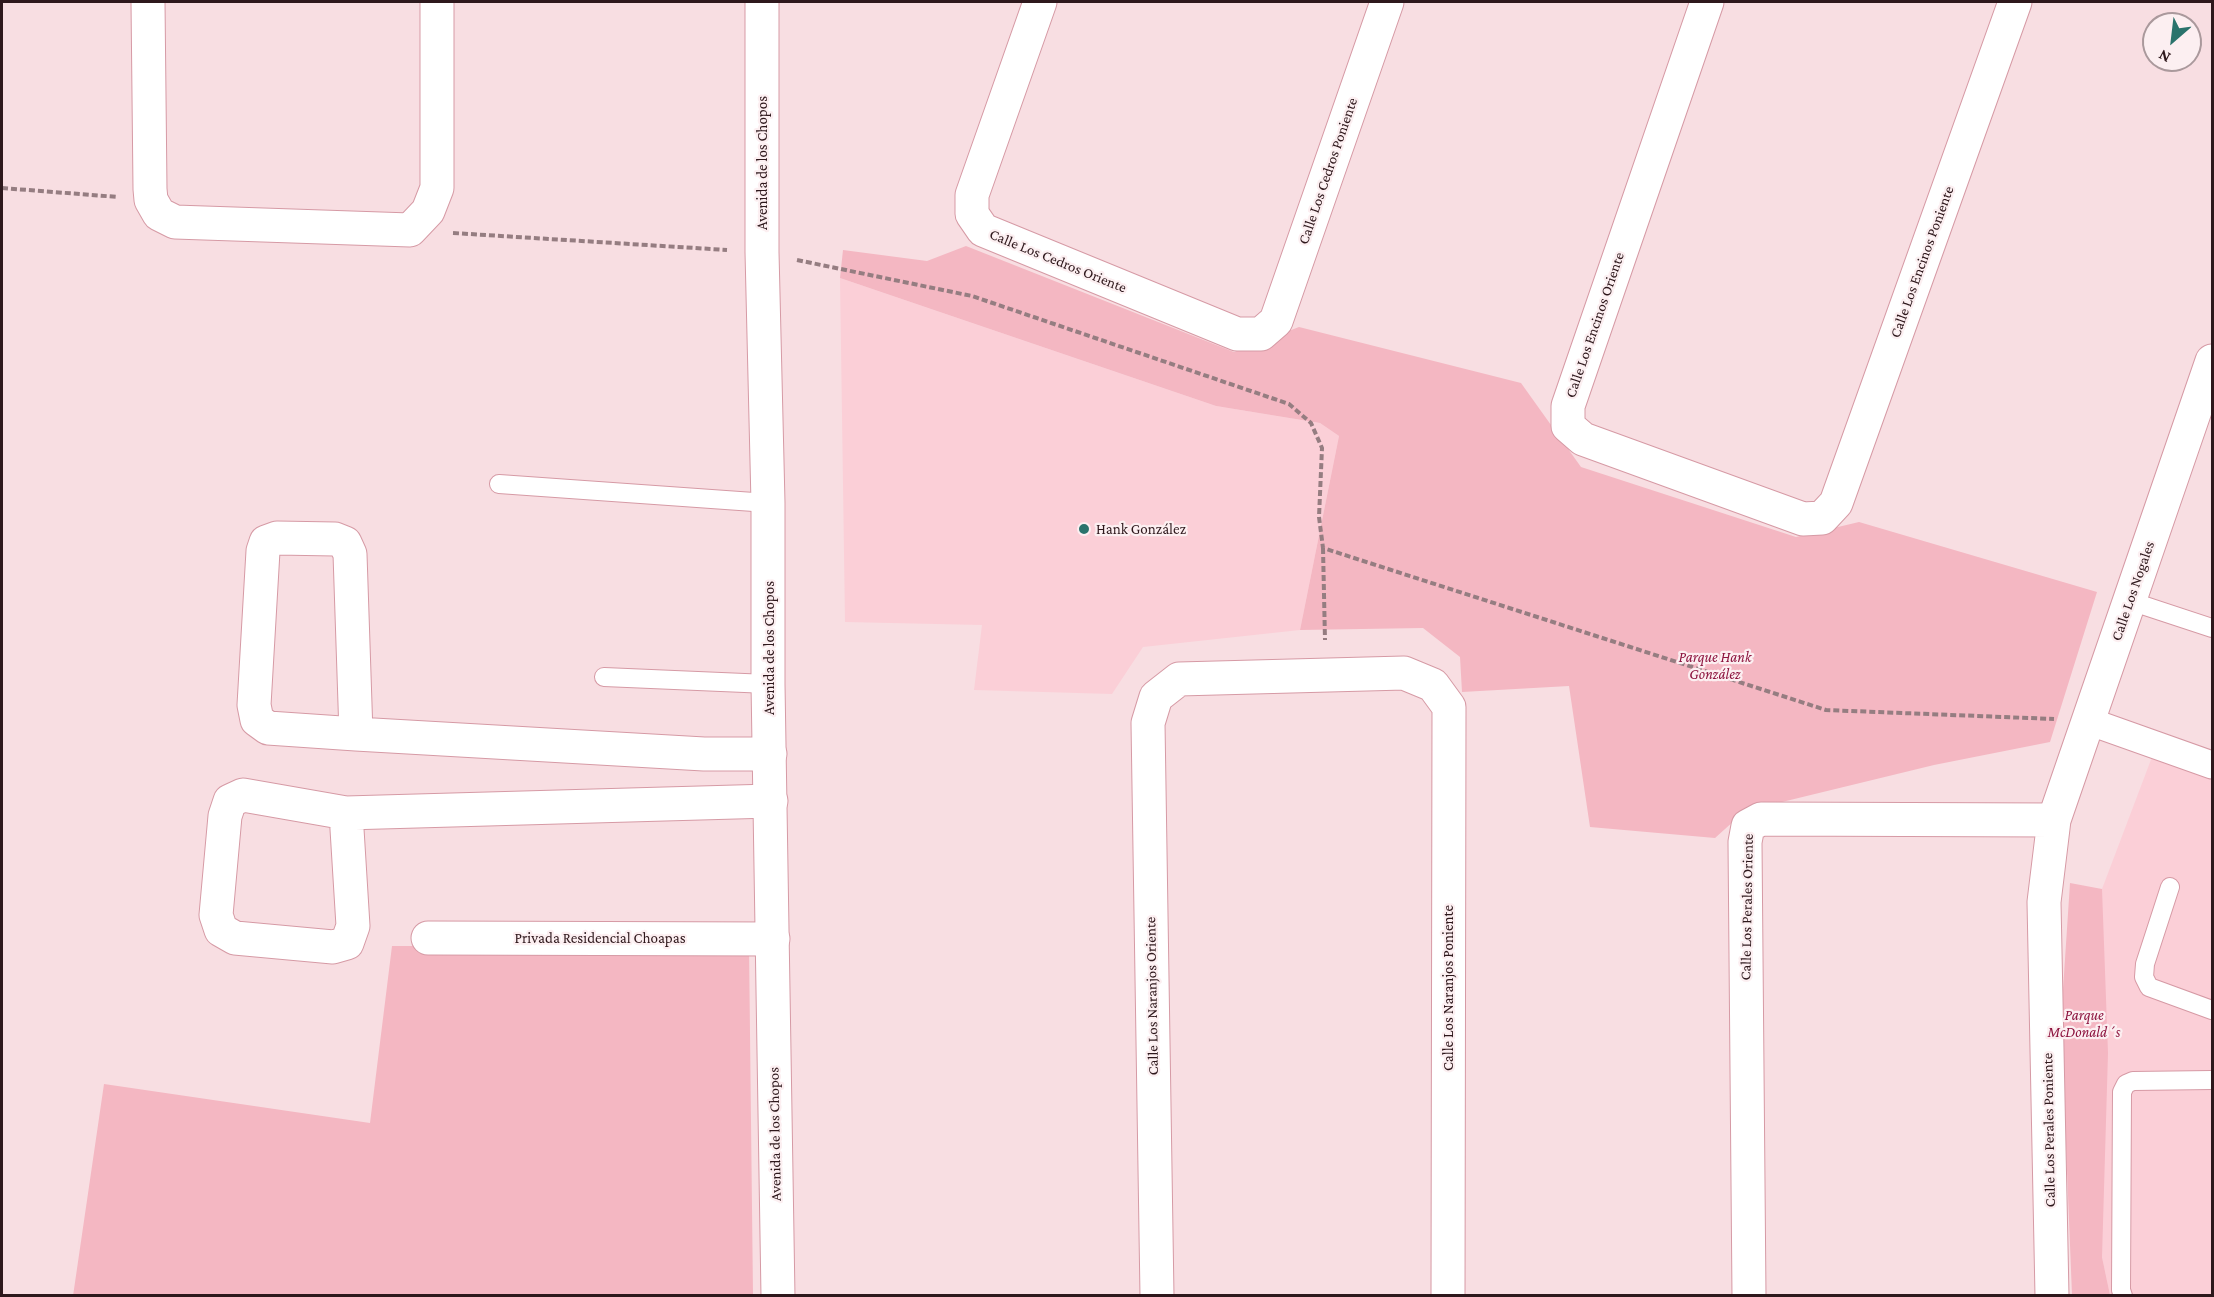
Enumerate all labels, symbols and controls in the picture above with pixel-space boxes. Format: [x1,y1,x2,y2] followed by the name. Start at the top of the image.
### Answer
[2142,12,2202,72] north arrow
[2155,47,2173,67] text: N
[1294,95,1362,247] street label: Calle Los Cedros Poniente
[753,96,771,230] street label: Avenida de los Chopos
[1886,184,1958,340] street label: Calle Los Encinos Poniente
[987,225,1129,297] street label: Calle Los Cedros Oriente
[1562,250,1628,400] street label: Calle Los Encinos Oriente
[1096,520,1186,538] place label: Hank González
[1077,522,1091,536] marker: Hank González
[2107,539,2159,643] street label: Calle Los Nogales
[760,581,778,715] street label: Avenida de los Chopos
[1679,648,1751,683] park label: Parque Hank González
[1737,833,1757,981] street label: Calle Los Perales Oriente
[1439,905,1457,1071] street label: Calle Los Naranjos Poniente
[1142,917,1162,1075] street label: Calle Los Naranjos Oriente
[514,929,686,947] street label: Privada Residencial Choapas
[2048,1006,2120,1041] park label: Parque McDonald´s
[2039,1053,2059,1207] street label: Calle Los Perales Poniente
[765,1067,785,1201] street label: Avenida de los Chopos

